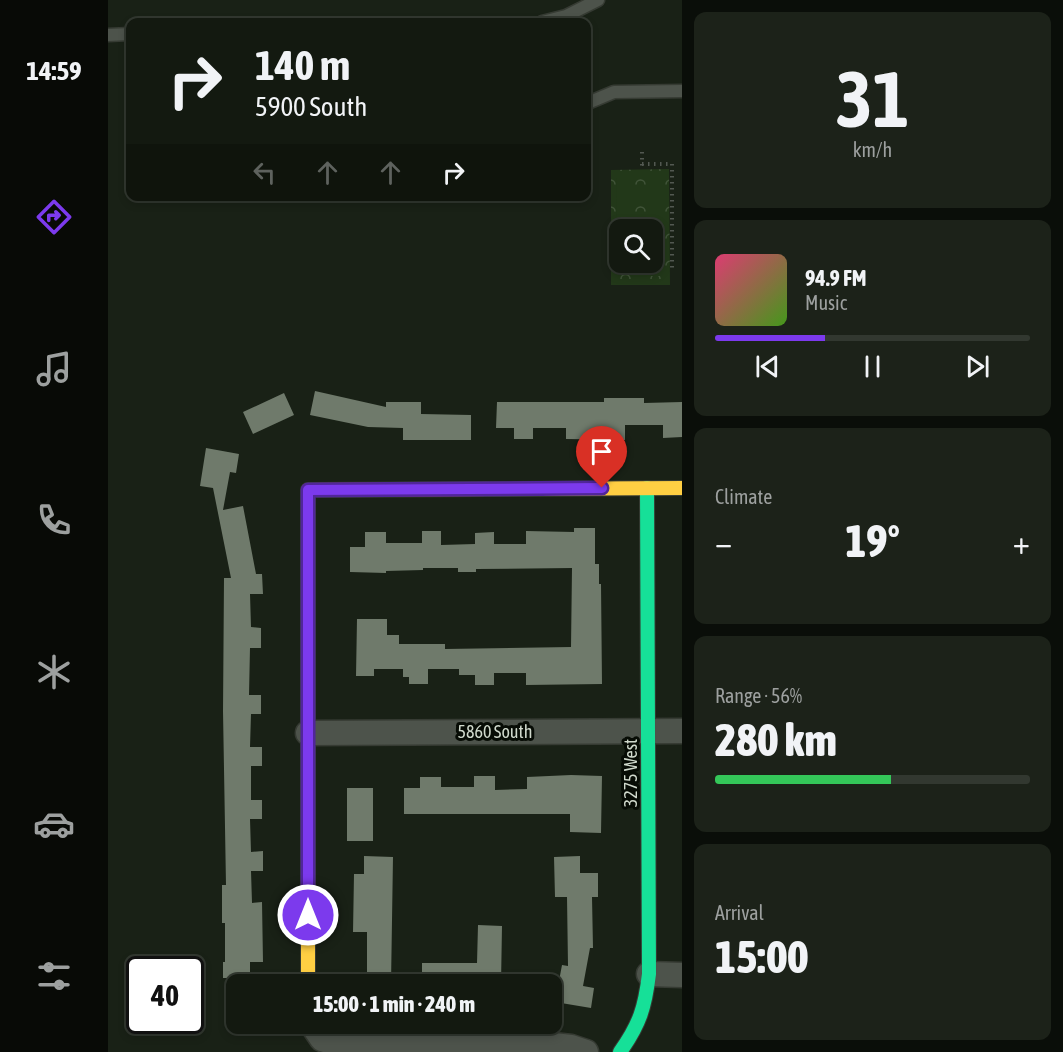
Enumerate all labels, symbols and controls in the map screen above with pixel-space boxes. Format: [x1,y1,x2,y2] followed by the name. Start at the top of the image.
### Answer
[255,41,350,89] text: 140 m
[156,42,234,120] icon: right
[836,54,909,144] text: 31
[26,55,82,86] text: 14:59
[255,91,367,122] text: 5900 South
[853,138,892,161] text: km/h
[248,156,281,189] icon: left
[311,156,344,189] icon: ahead
[374,156,407,189] icon: ahead
[437,156,470,189] icon: right
[33,196,75,238] icon: directions
[609,219,663,273] map controls
[609,219,663,273] button: search
[805,265,867,291] text: 94.9 FM
[805,291,847,314] text: Music
[33,348,75,390] icon: music
[751,350,784,383] icon: previous
[856,350,889,383] icon: pause
[961,350,994,383] icon: next
[576,426,627,488] pin
[585,435,618,468] icon: arrive
[715,485,772,508] text: Climate
[33,499,75,541] icon: phone
[845,515,900,567] text: 19°
[715,523,732,561] text: −
[1013,523,1030,561] text: +
[33,651,75,693] icon: climate
[715,684,802,707] text: Range · 56%
[715,714,837,766] text: 280 km
[458,721,532,742] street label: 5860 South
[620,739,641,807] street label: 3275 West
[33,803,75,845] icon: car
[276,883,340,947] position arrow
[715,901,764,924] text: Arrival
[715,931,809,983] text: 15:00
[33,955,75,997] icon: filters
[126,956,204,1034] speed limit sign: 40
[313,991,475,1017] text: 15:00 · 1 min · 240 m

